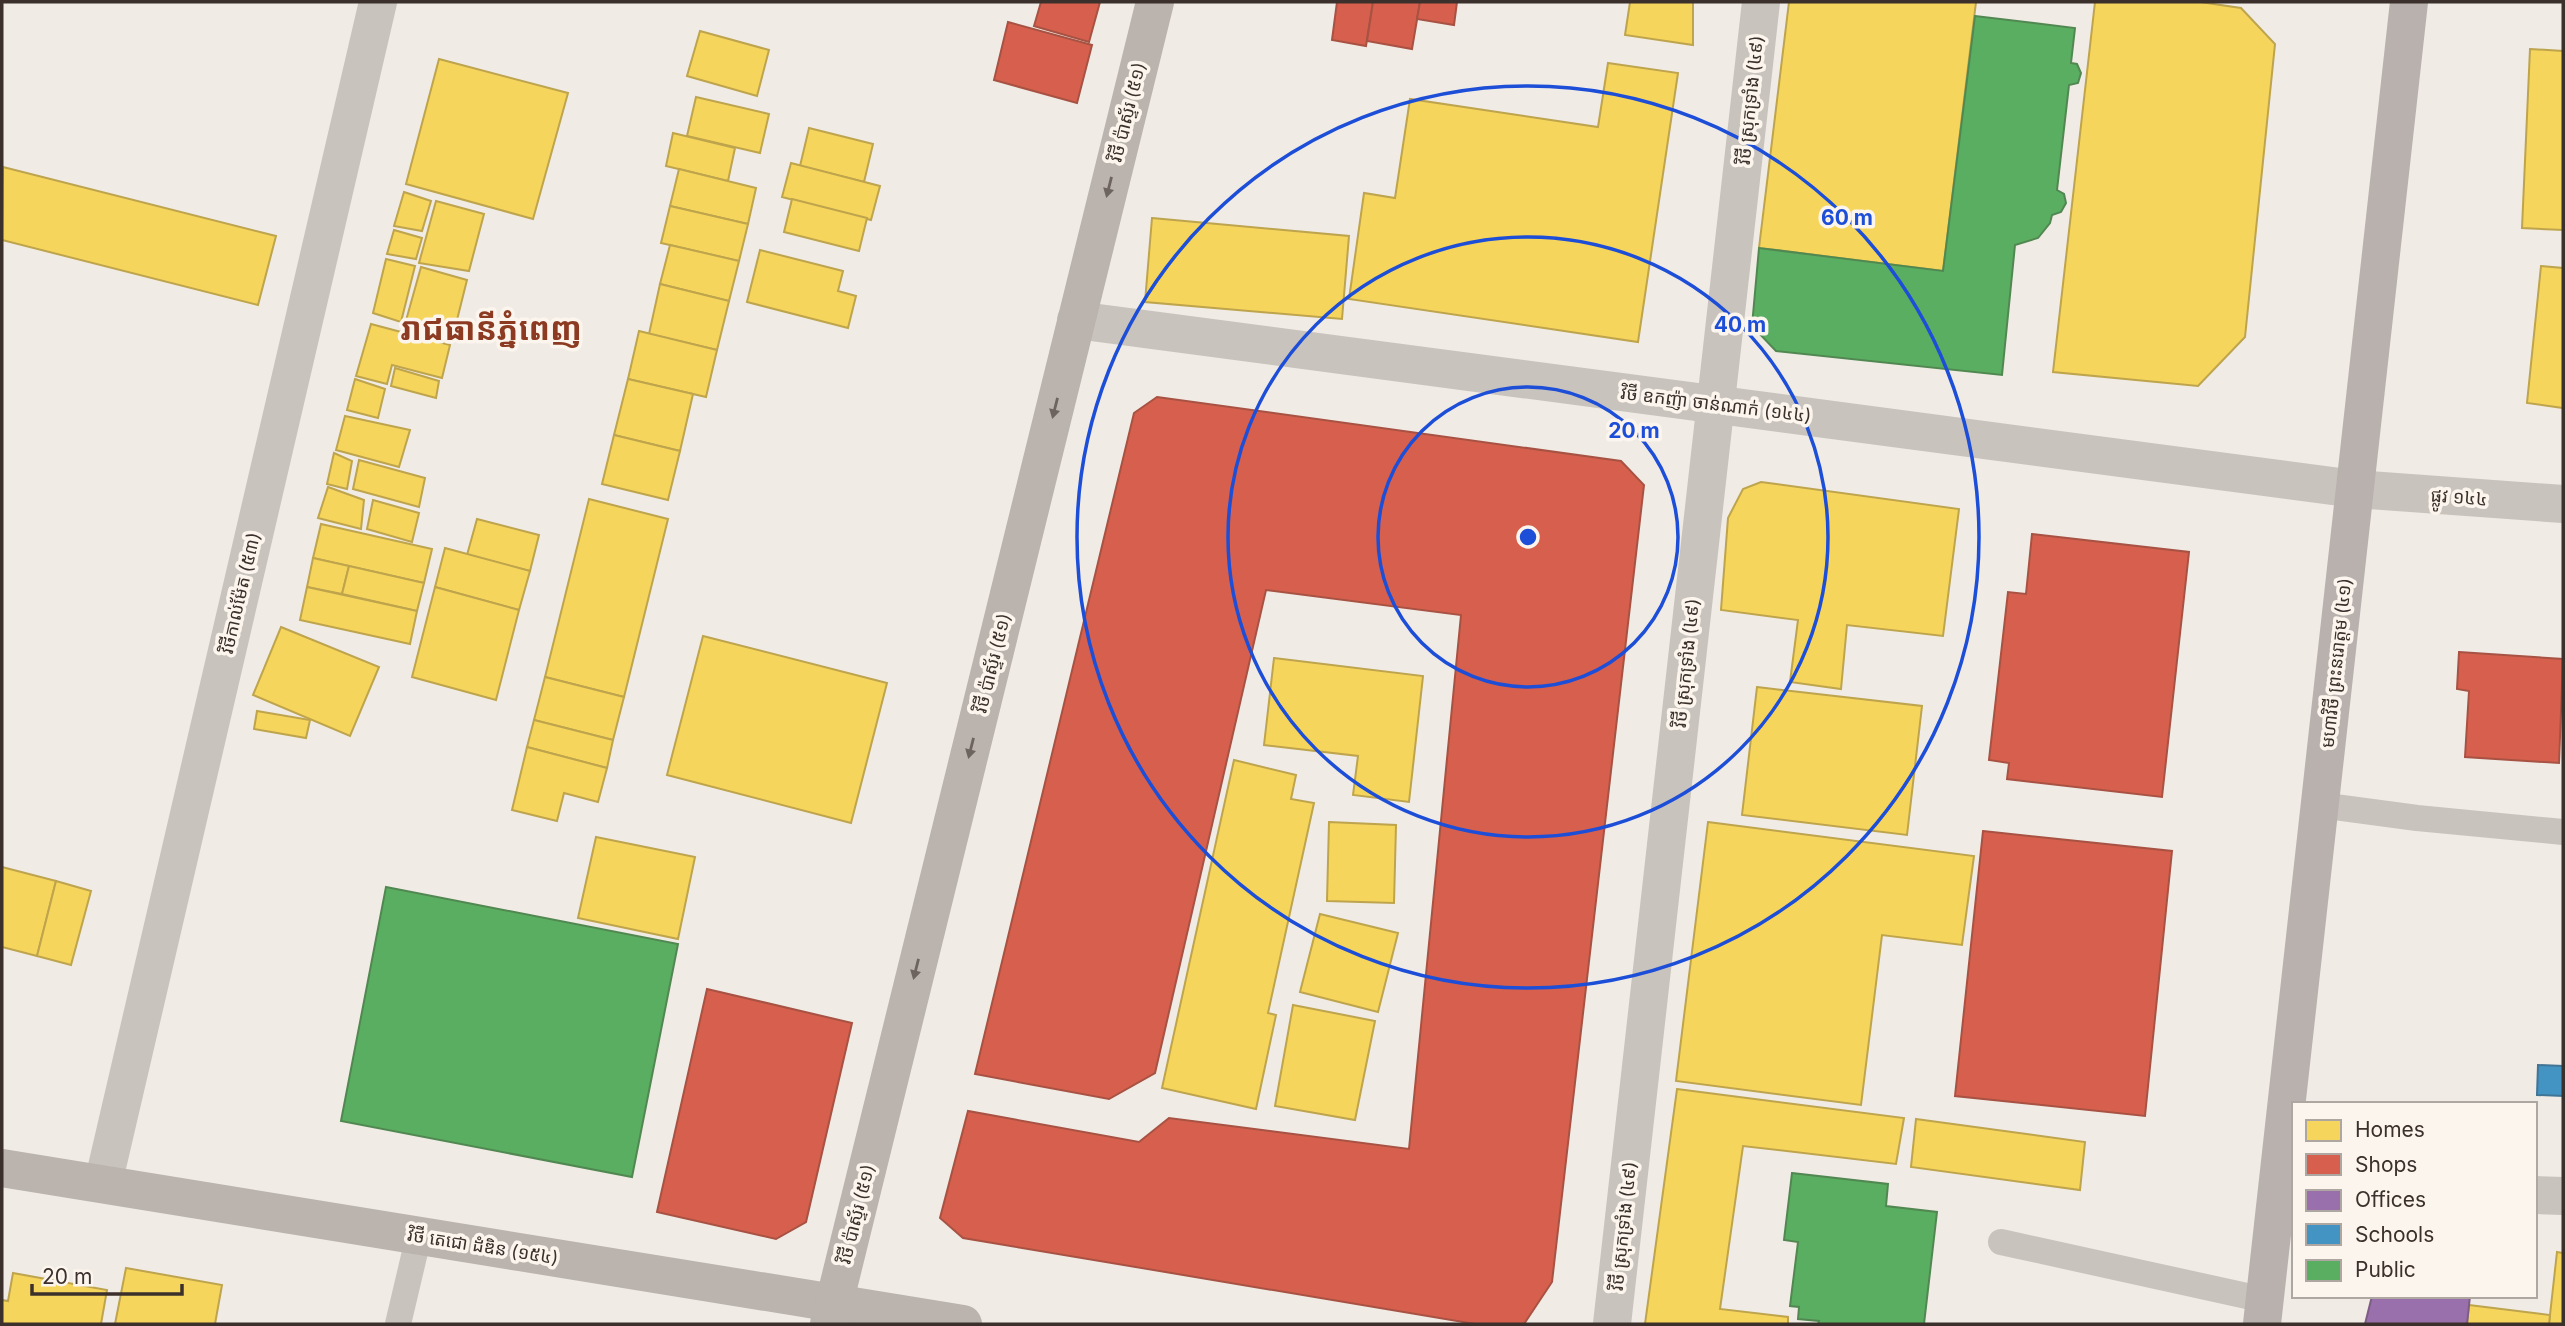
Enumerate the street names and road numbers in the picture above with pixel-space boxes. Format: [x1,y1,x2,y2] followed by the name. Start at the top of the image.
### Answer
[1732,34,1769,167] street label: វិថី ស្រុកទ្រាំង (៤៩)
[1104,60,1151,165] street label: វិថី ប៉ាស្ទ័រ (៥១)
[1618,381,1813,427] street label: វិថី ឧកញ៉ា ចាន់ណាក់ (១៤៤)
[2430,485,2488,516] street label: ផ្លូវ ១៤៤
[215,530,264,657] street label: វិថីកាល់ម៉ែត (៥៣)
[2316,577,2357,749] street label: មហាវិថី ព្រះនរោត្តម (៤១)
[1668,597,1705,730] street label: វិថី ស្រុកទ្រាំង (៤៩)
[969,611,1016,716] street label: វិថី ប៉ាស្ទ័រ (៥១)
[1605,1160,1642,1293] street label: វិថី ស្រុកទ្រាំង (៤៩)
[833,1162,880,1267] street label: វិថី ប៉ាស្ទ័រ (៥១)
[405,1223,560,1268] street label: វិថី តេជោ ដំឌិន (១៥៤)

